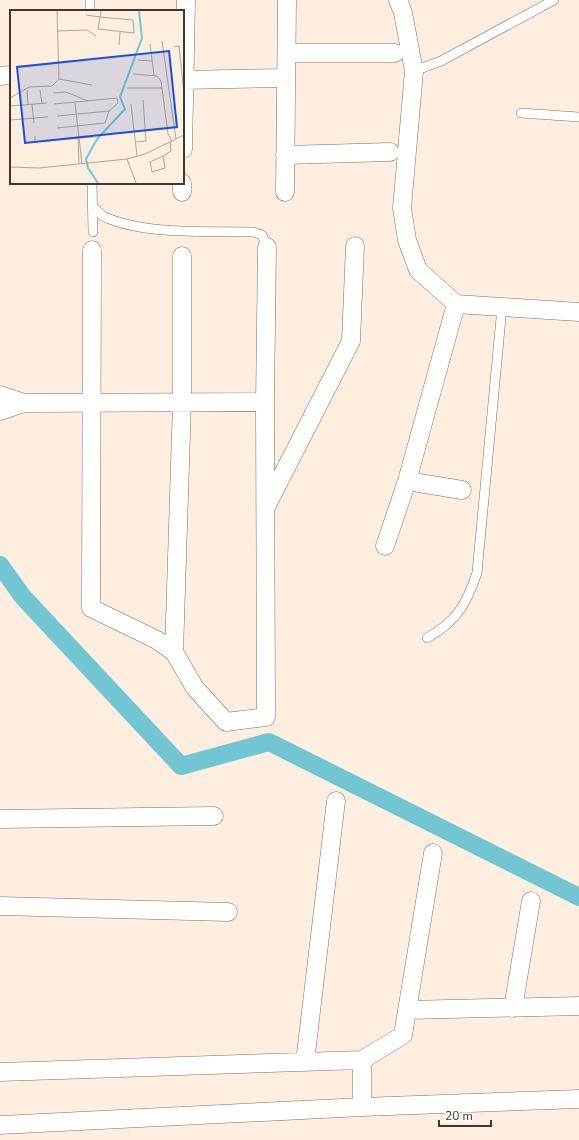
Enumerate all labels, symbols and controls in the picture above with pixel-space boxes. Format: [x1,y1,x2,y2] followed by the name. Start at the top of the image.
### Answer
[10,10,184,184] inset map
[439,1102,491,1128] scale bar
[445,1108,473,1124] text: 20 m

